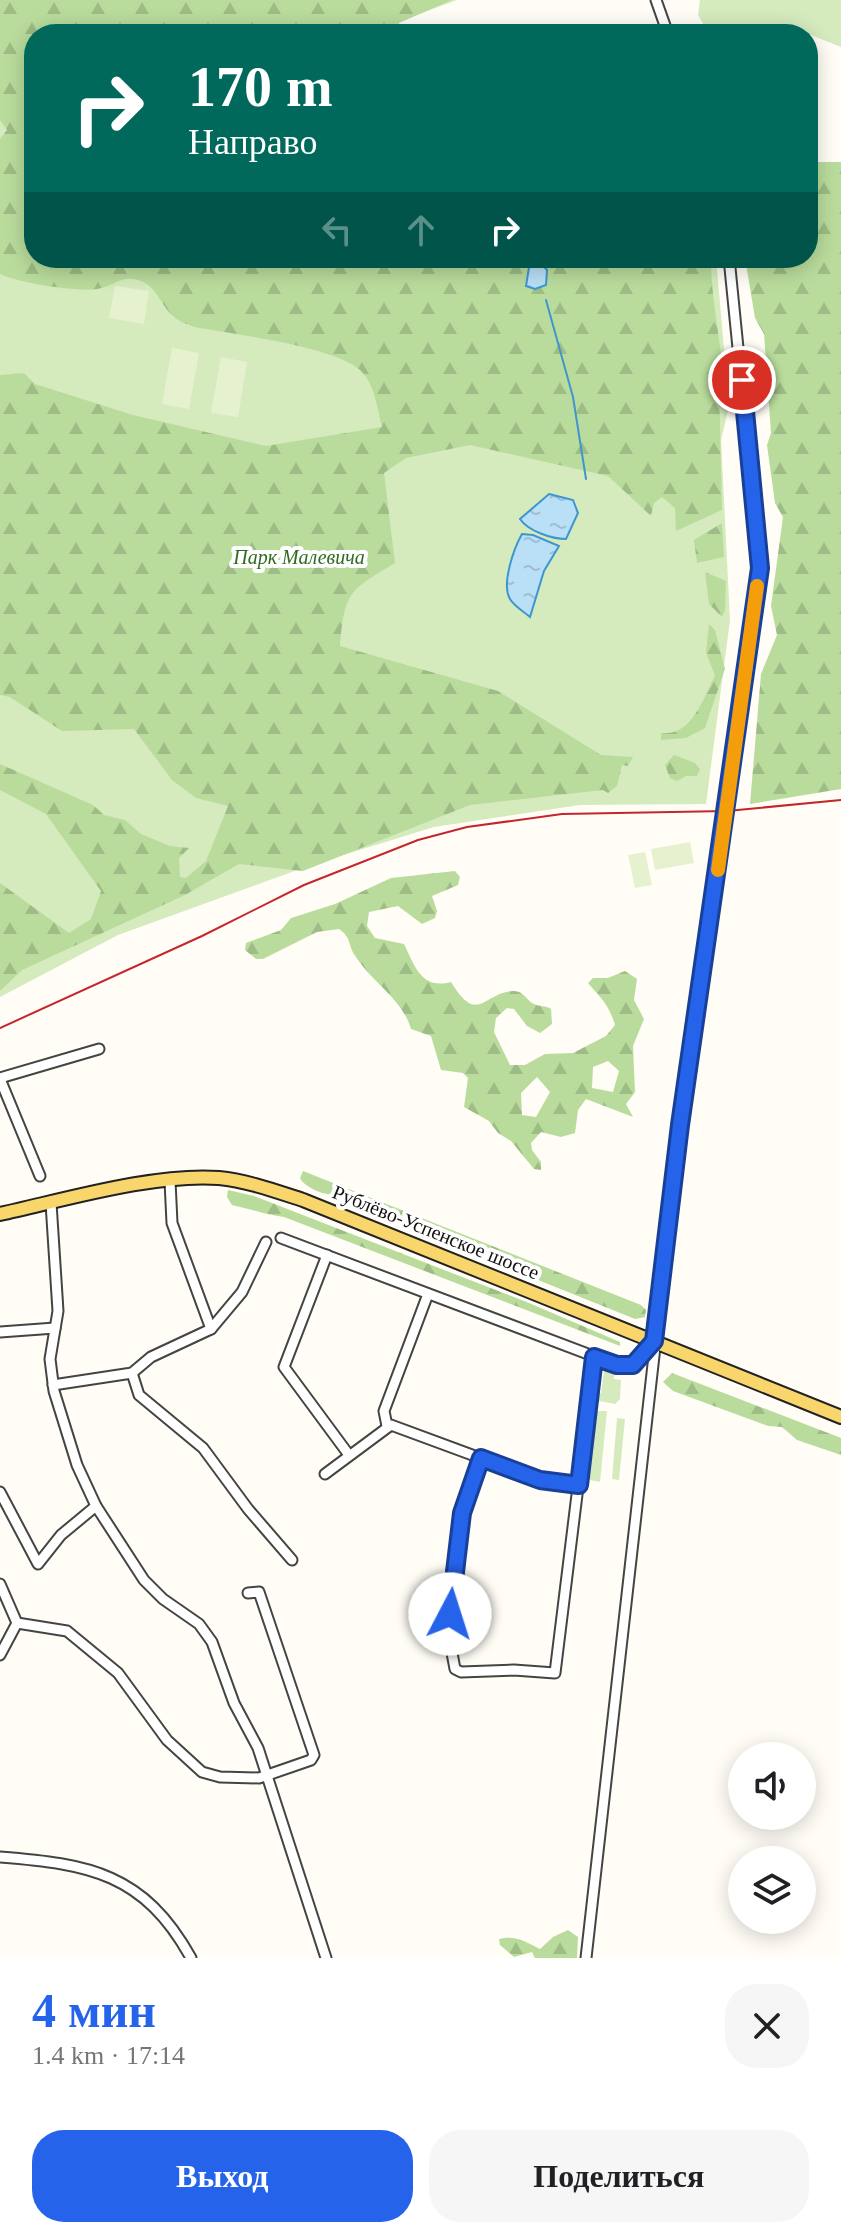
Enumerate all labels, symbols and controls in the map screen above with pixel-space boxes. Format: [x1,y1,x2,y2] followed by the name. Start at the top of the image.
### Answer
[56,56,160,160] icon: right
[188,56,333,118] text: 170 m
[188,122,318,162] text: Направо
[315,208,359,252] icon: left
[399,208,443,252] icon: ahead
[483,208,527,252] icon: right
[708,346,776,414] pin
[720,358,764,402] icon: arrive
[232,546,365,569] park label: Парк Малевича
[329,1180,543,1285] street label: Рублёво-Успенское шоссе
[408,1572,492,1656] position arrow
[728,1742,816,1934] map controls
[728,1742,816,1830] button: sound
[728,1846,816,1934] button: layers
[32,1984,156,2037] text: 4 мин
[725,1984,809,2068] button: close
[32,2041,185,2070] text: 1.4 km · 17:14
[32,2130,413,2222] button: Выход
[429,2130,809,2222] button: Поделиться

